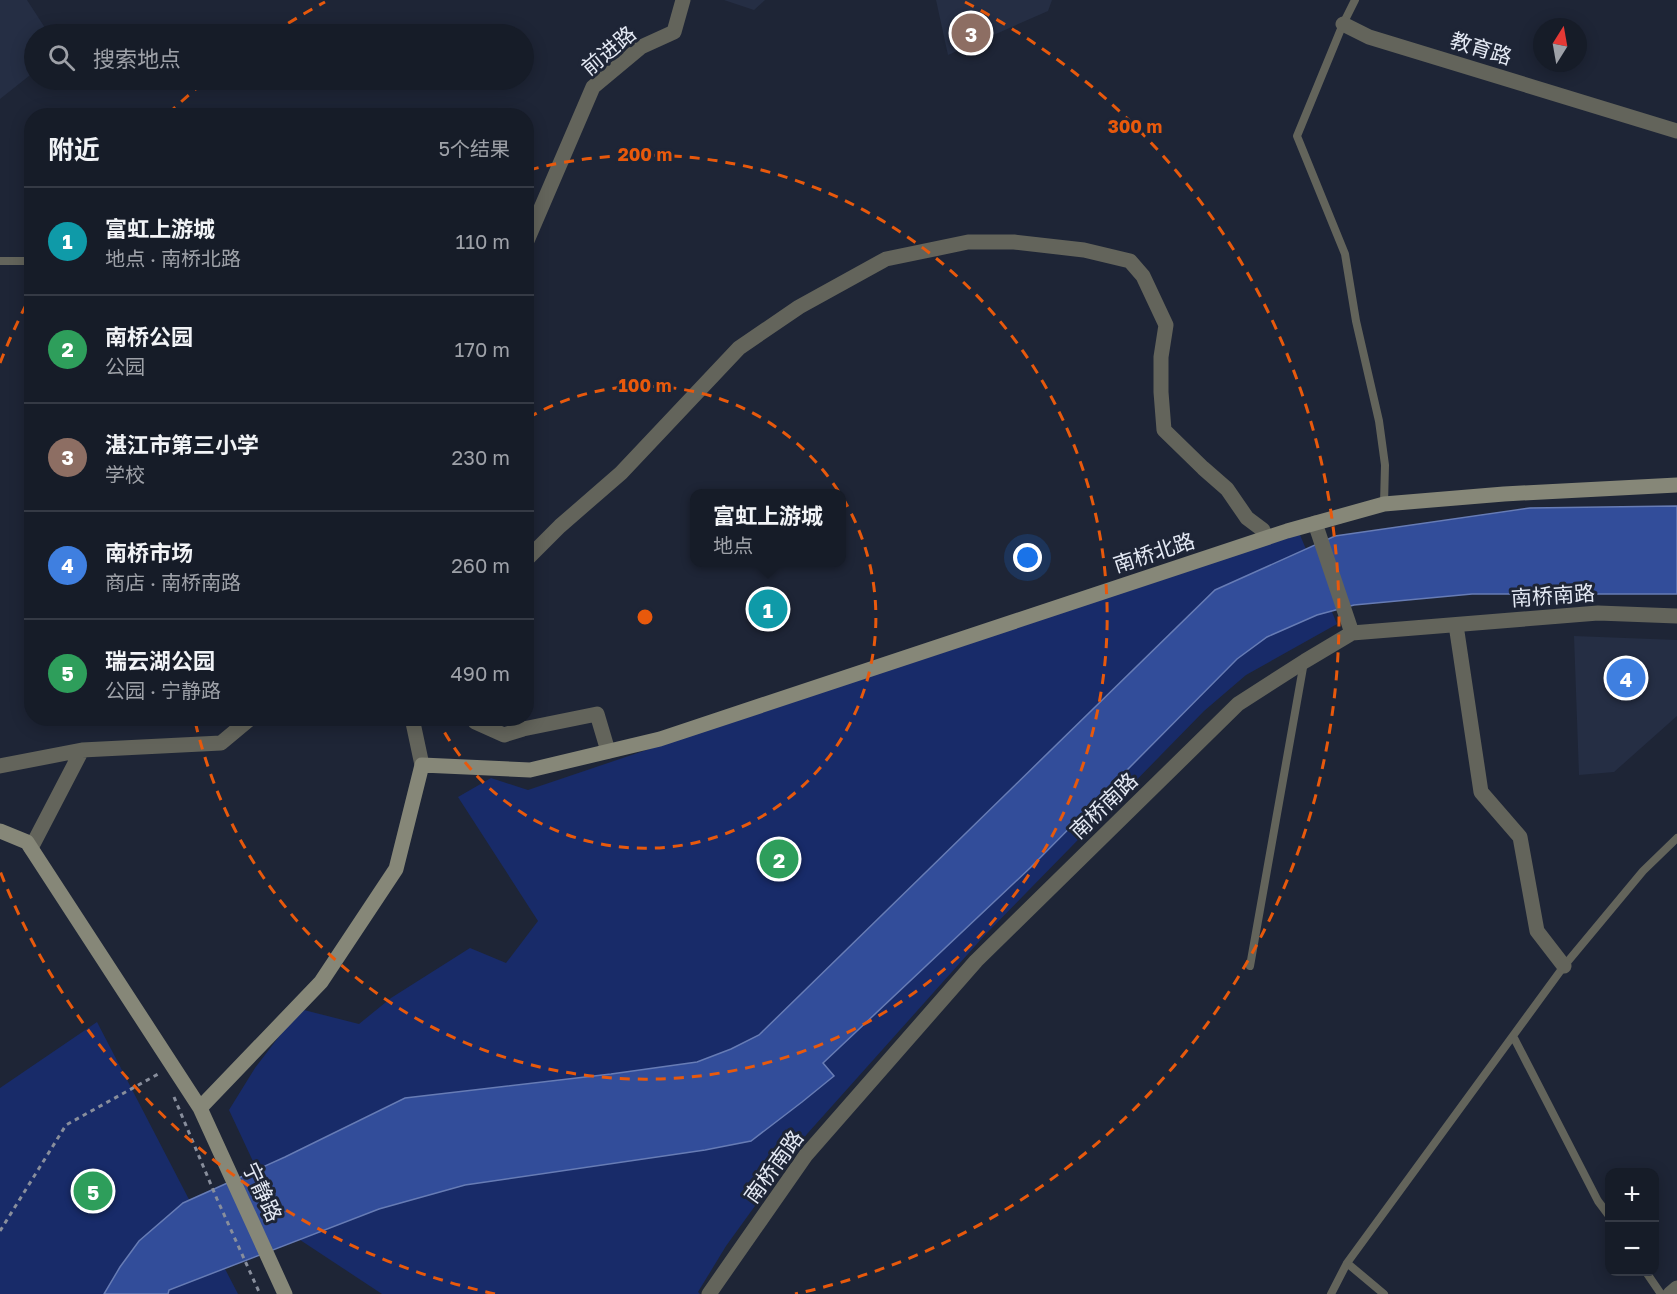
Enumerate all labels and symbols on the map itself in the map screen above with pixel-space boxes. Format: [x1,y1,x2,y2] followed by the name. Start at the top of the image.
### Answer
[952,10,990,56] pin: 3
[1533,18,1587,72] north arrow
[576,20,641,80] street label: 前进路
[1447,26,1515,70] street label: 教育路
[1108,115,1162,137] text: 300 m
[618,143,672,165] text: 200 m
[619,374,671,396] text: 100 m
[1110,527,1198,577] street label: 南桥北路
[1013,543,1042,572] your location
[1510,579,1596,611] street label: 南桥南路
[748,586,788,632] pin: 1
[635,607,655,627] centre of rings
[1606,656,1646,700] pin: 4
[1064,767,1143,844] street label: 南桥南路
[760,836,798,882] pin: 2
[738,1125,808,1208] street label: 南桥南路
[238,1158,288,1226] street label: 宁静路
[74,1168,112,1214] pin: 5

